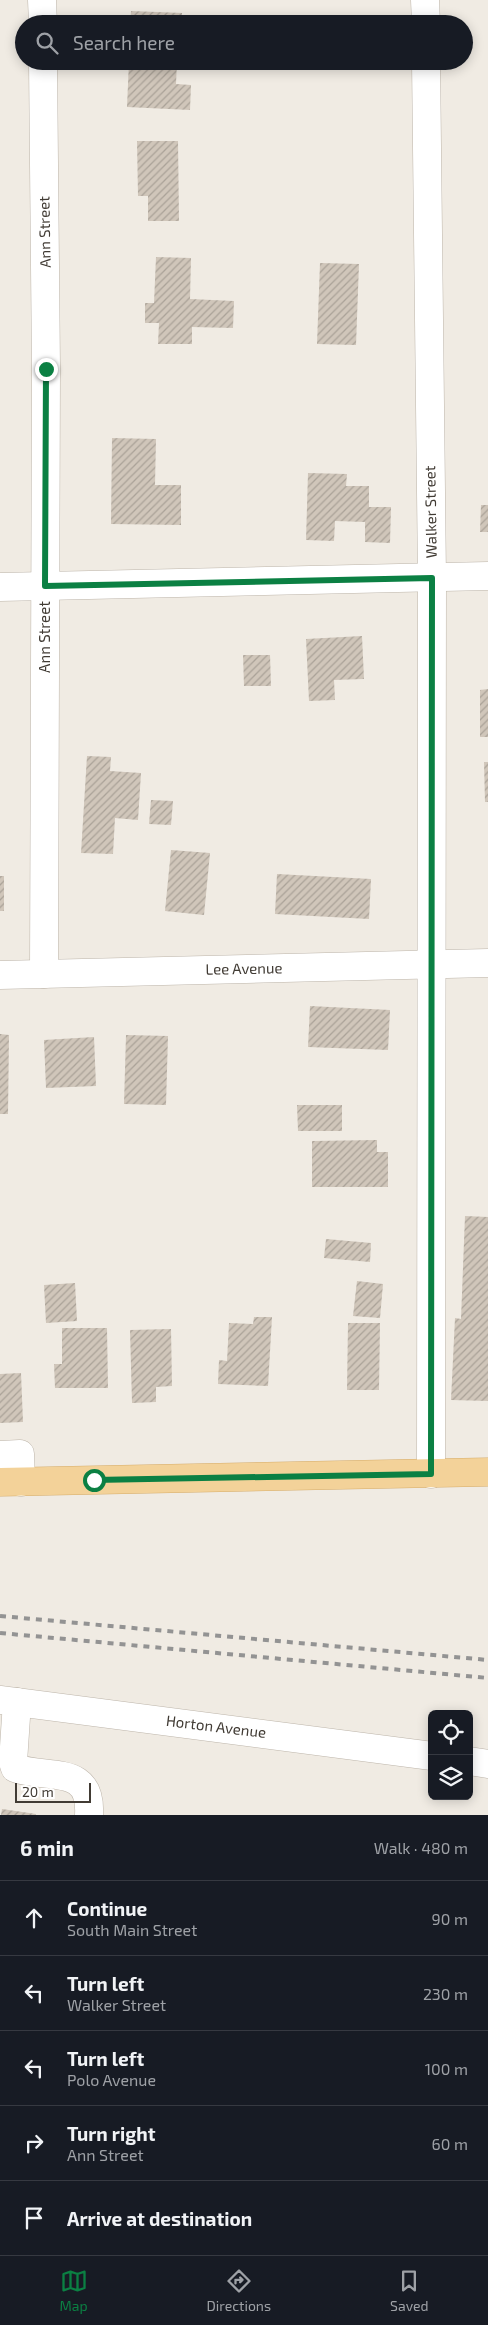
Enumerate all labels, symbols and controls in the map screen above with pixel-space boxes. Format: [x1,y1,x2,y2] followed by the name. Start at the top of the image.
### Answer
[15,15,473,70] search box
[33,29,61,57] icon: search
[73,31,175,54] text: Search here
[34,196,54,268] street label: Ann Street
[35,358,58,381] route end
[420,465,440,559] street label: Walker Street
[35,601,53,673] street label: Ann Street
[205,958,283,978] street label: Lee Avenue
[83,1469,106,1492] route start
[428,1710,473,1800] map controls
[428,1710,473,1755] button: locate
[165,1711,267,1741] street label: Horton Avenue
[428,1755,473,1800] button: layers
[15,1780,91,1803] scale bar
[22,1783,54,1800] text: 20 m
[20,1835,74,1860] text: 6 min
[374,1838,468,1857] text: Walk · 480 m
[67,1897,147,1920] text: Continue
[20,1904,48,1932] icon: ahead
[432,1909,468,1928] text: 90 m
[67,1920,197,1939] text: South Main Street
[67,1972,144,1995] text: Turn left
[20,1979,48,2007] icon: left
[423,1984,468,2003] text: 230 m
[67,1995,166,2014] text: Walker Street
[67,2047,144,2070] text: Turn left
[20,2054,48,2082] icon: left
[425,2059,468,2078] text: 100 m
[67,2070,156,2089] text: Polo Avenue
[67,2122,155,2145] text: Turn right
[20,2129,48,2157] icon: right
[432,2134,468,2153] text: 60 m
[67,2145,144,2164] text: Ann Street
[20,2204,48,2232] icon: arrive
[67,2207,252,2230] text: Arrive at destination
[59,2267,88,2314] tab: Map
[207,2267,271,2314] tab: Directions
[390,2267,429,2314] tab: Saved

